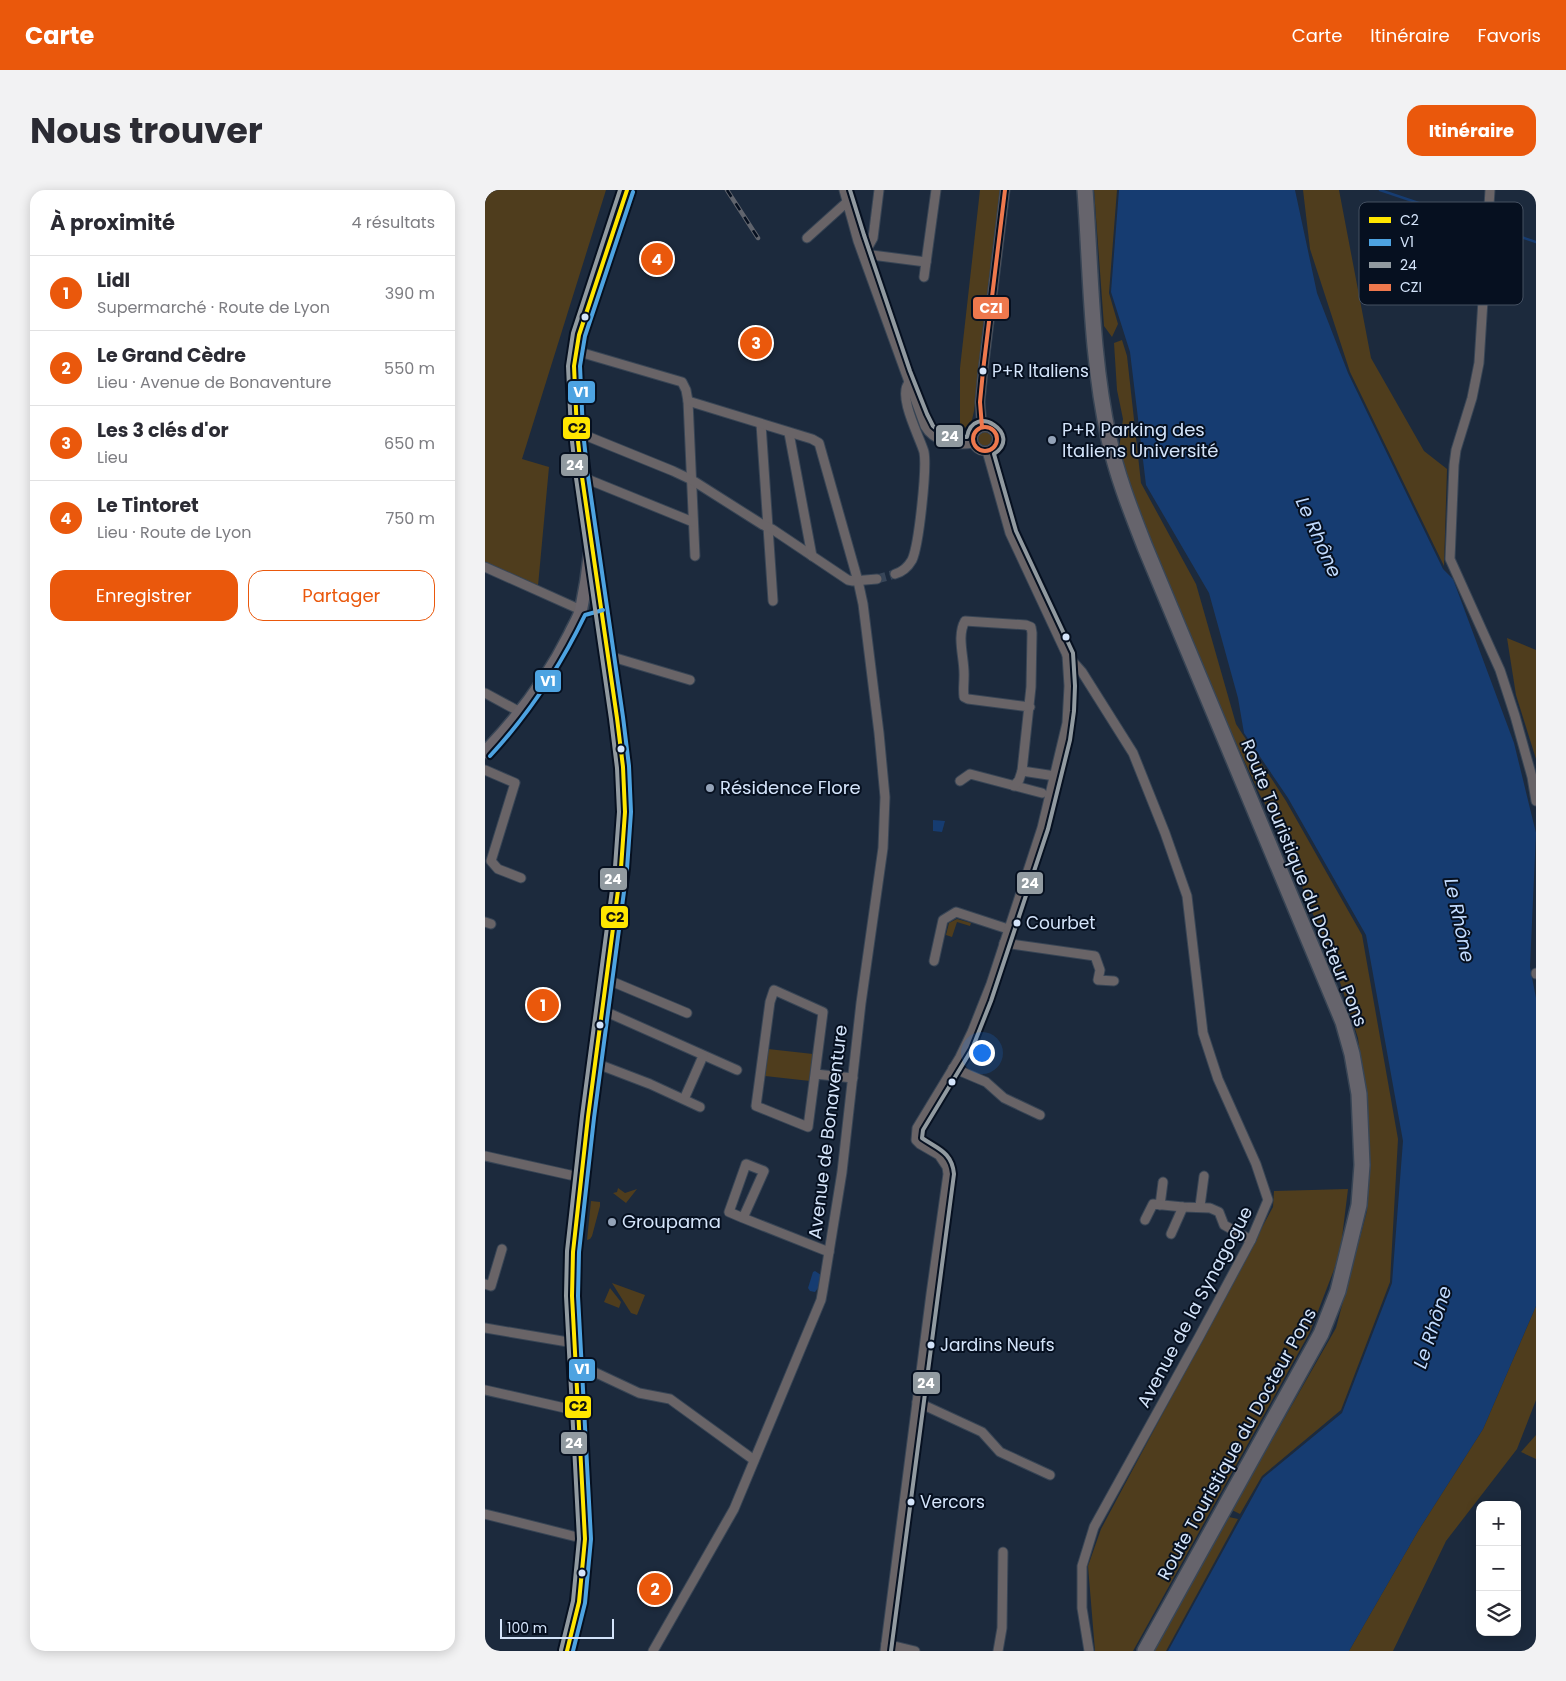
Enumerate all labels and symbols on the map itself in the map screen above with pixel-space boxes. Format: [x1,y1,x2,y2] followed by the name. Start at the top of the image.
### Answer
[1359,202,1523,305] legend
[1400,210,1419,230] text: C2
[1400,232,1414,252] text: V1
[641,240,673,278] pin: 4
[1400,255,1417,275] text: 24
[1400,277,1422,297] text: CZI
[972,296,1010,320] line badge: CZI
[979,298,1003,318] text: CZI
[580,312,590,322] unlabelled marker
[740,324,772,362] pin: 3
[992,359,1089,383] place label: P+R Italiens
[978,366,988,376] marker: P+R Italiens
[567,380,596,404] line badge: V1
[573,382,589,402] text: V1
[562,416,591,440] line badge: C2
[1062,417,1219,463] place label: P+R Parking des Italiens Université
[568,418,586,438] text: C2
[935,424,964,448] line badge: 24
[941,426,959,446] text: 24
[1046,434,1058,446] marker: P+R Parking des Italiens Université
[560,453,589,477] line badge: 24
[566,455,584,475] text: 24
[1289,493,1348,582] water label: Le Rhône
[1061,632,1071,642] unlabelled marker
[534,669,562,693] line badge: V1
[540,671,556,691] text: V1
[1235,735,1374,1030] street label: Route Touristique du Docteur Pons
[616,744,626,754] unlabelled marker
[720,775,861,800] place label: Résidence Flore
[704,782,716,794] marker: Résidence Flore
[599,867,628,891] line badge: 24
[604,869,622,889] text: 24
[1016,871,1044,895] line badge: 24
[1021,873,1039,893] text: 24
[1437,875,1482,965] water label: Le Rhône
[600,905,629,929] line badge: C2
[606,907,624,927] text: C2
[1026,911,1095,935] place label: Courbet
[1012,918,1022,928] marker: Courbet
[527,986,559,1024] pin: 1
[595,1020,605,1030] unlabelled marker
[802,1023,853,1240] street label: Avenue de Bonaventure
[969,1040,995,1066] your location
[947,1077,957,1087] unlabelled marker
[1131,1202,1258,1412] street label: Avenue de la Synagogue
[622,1209,721,1234] place label: Groupama
[606,1216,618,1228] marker: Groupama
[1406,1282,1459,1372] water label: Le Rhône
[1151,1303,1322,1584] street label: Route Touristique du Docteur Pons
[940,1333,1055,1357] place label: Jardins Neufs
[926,1340,936,1350] marker: Jardins Neufs
[568,1358,596,1382] line badge: V1
[574,1359,590,1379] text: V1
[912,1371,941,1395] line badge: 24
[917,1373,935,1393] text: 24
[564,1395,592,1419] line badge: C2
[569,1396,587,1416] text: C2
[560,1431,588,1455] line badge: 24
[565,1433,583,1453] text: 24
[920,1490,985,1514] place label: Vercors
[906,1497,916,1507] marker: Vercors
[577,1568,587,1578] unlabelled marker
[639,1570,671,1608] pin: 2
[500,1616,614,1639] scale bar

